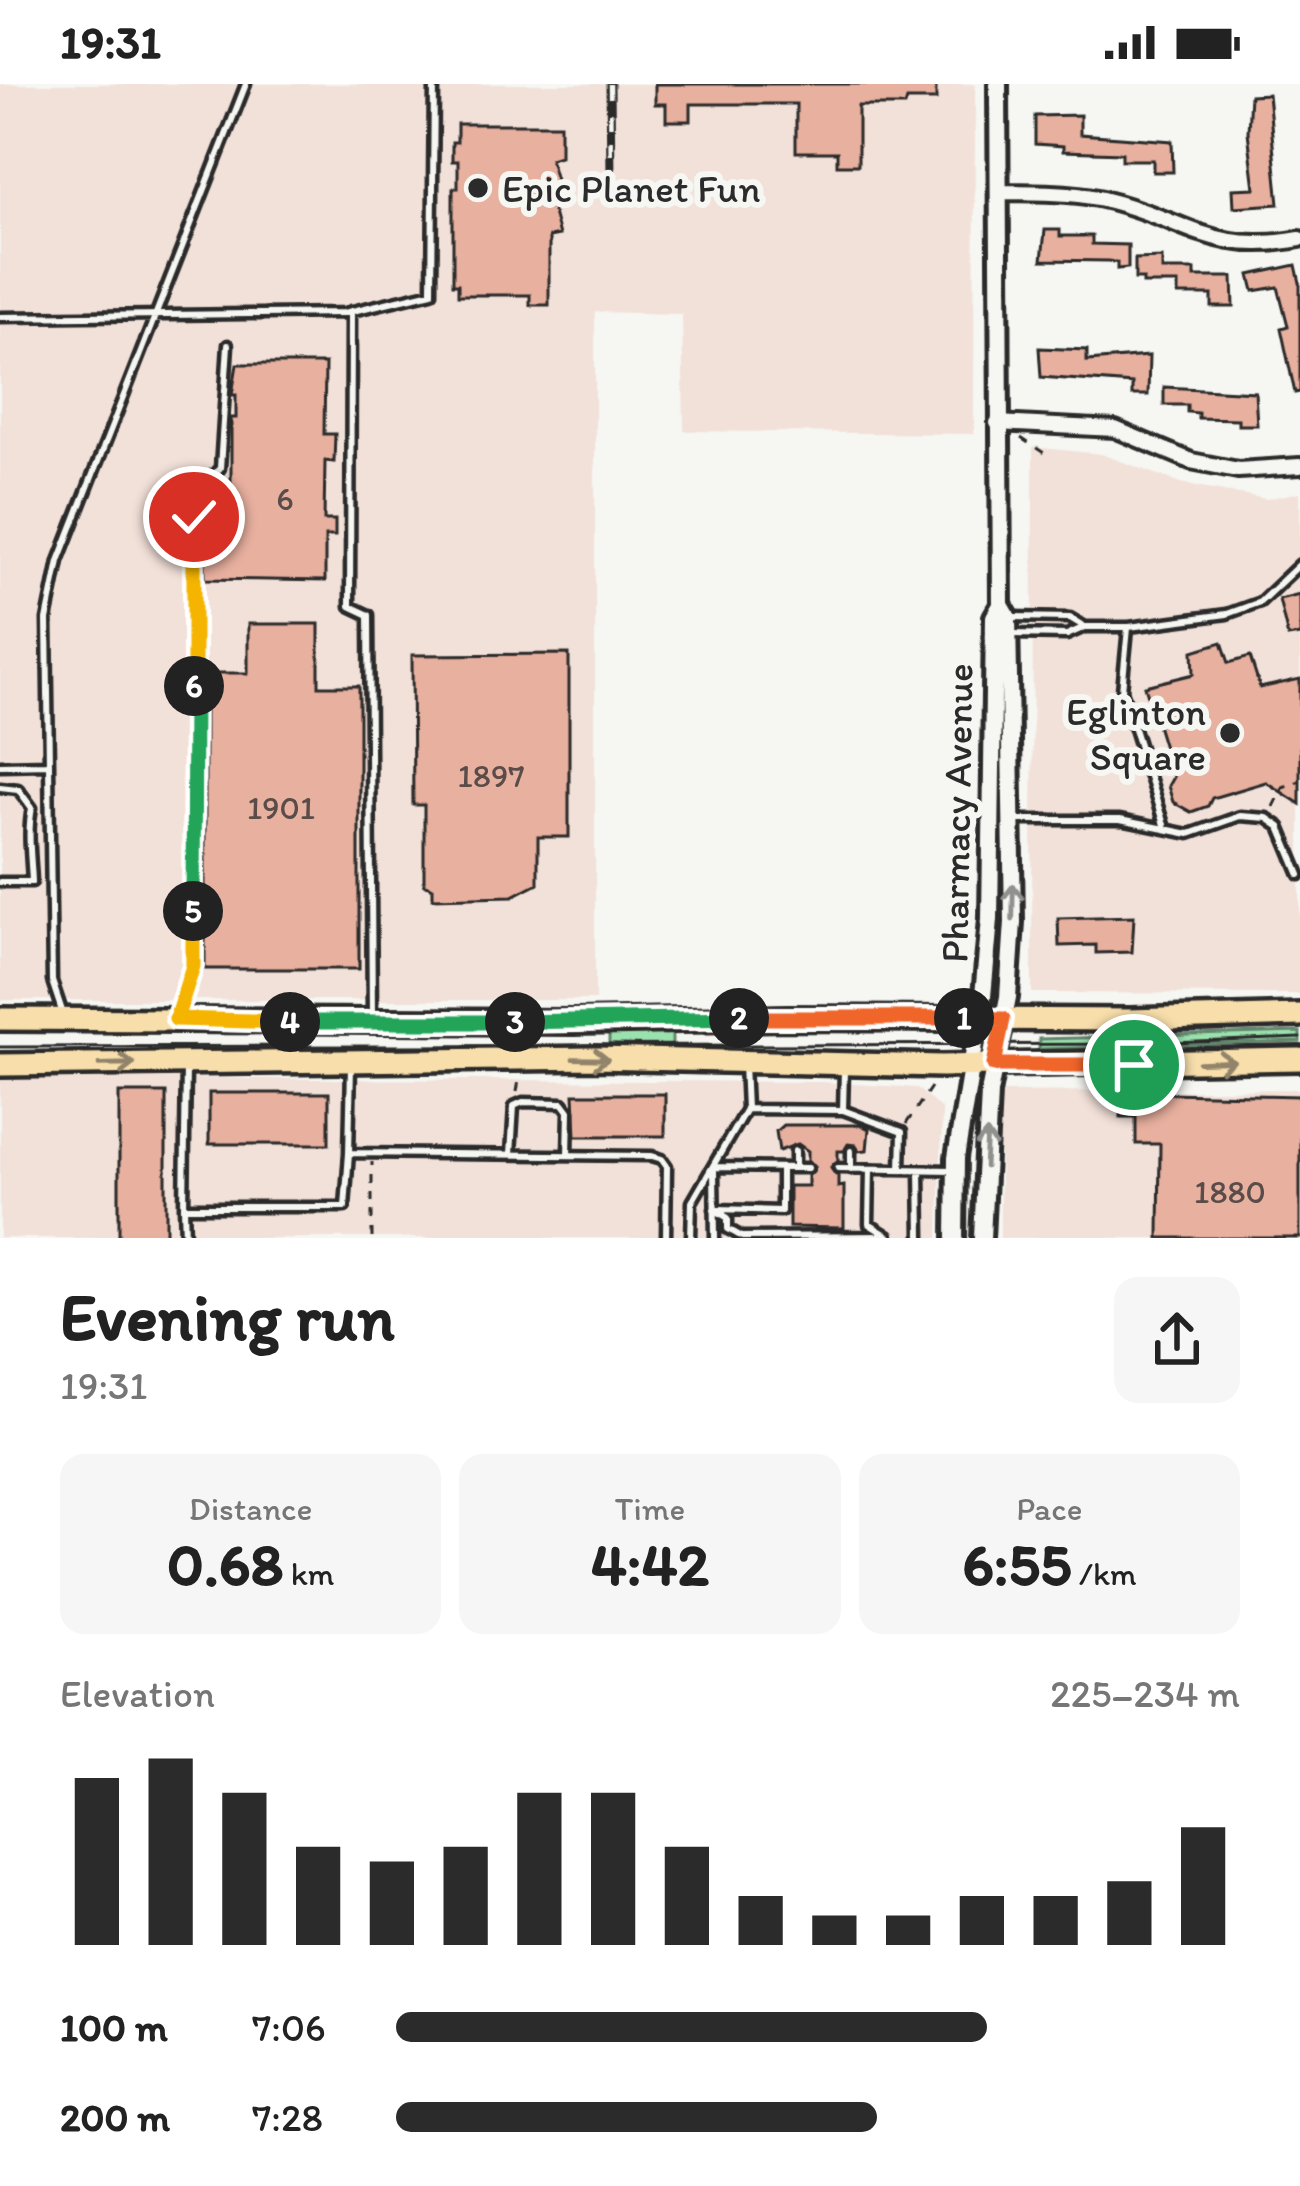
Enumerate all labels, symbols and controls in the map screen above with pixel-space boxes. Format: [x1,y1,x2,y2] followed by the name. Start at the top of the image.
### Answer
[60,15,161,69] text: 19:31
[502,165,761,212] place label: Epic Planet Fun
[465,175,491,201] marker: Epic Planet Fun
[143,466,245,568] pin
[276,479,294,518] house number: 6
[161,484,227,550] icon: check
[164,656,224,716] pin: 6
[930,663,983,963] street label: Pharmacy Avenue
[185,666,203,705] text: 6
[1066,688,1206,780] place label: Eglinton Square
[1217,720,1243,746] marker: Eglinton Square
[457,756,525,795] house number: 1897
[247,788,315,827] house number: 1901
[163,881,223,941] pin: 5
[1002,883,1024,922] one-way arrow
[184,891,202,930] text: 5
[709,988,769,1048] pin: 2
[934,988,994,1048] pin: 1
[260,992,320,1052] pin: 4
[485,992,545,1052] pin: 3
[730,998,748,1037] text: 2
[956,998,972,1037] text: 1
[280,1002,300,1041] text: 4
[506,1002,524,1041] text: 3
[1083,1014,1185,1116] pin
[1101,1032,1167,1098] icon: arrive
[571,1047,610,1070] one-way arrow
[1197,1050,1236,1073] one-way arrow
[97,1052,136,1075] one-way arrow
[975,1130,998,1169] one-way arrow
[1194,1172,1266,1211] house number: 1880
[60,1277,395,1357] text: Evening run
[1114,1277,1240,1403] button: share
[60,1362,147,1409] text: 19:31
[189,1489,312,1528] text: Distance
[615,1489,685,1528] text: Time
[1016,1489,1082,1528] text: Pace
[167,1528,283,1600] text: 0.68
[591,1528,709,1600] text: 4:42
[962,1528,1072,1600] text: 6:55
[283,1554,334,1593] text: km
[1072,1554,1137,1593] text: /km
[60,1670,215,1717] text: Elevation
[1050,1670,1240,1717] text: 225–234 m
[60,2004,168,2051] text: 100 m
[252,2004,326,2051] text: 7:06
[60,2094,170,2141] text: 200 m
[252,2094,323,2141] text: 7:28

